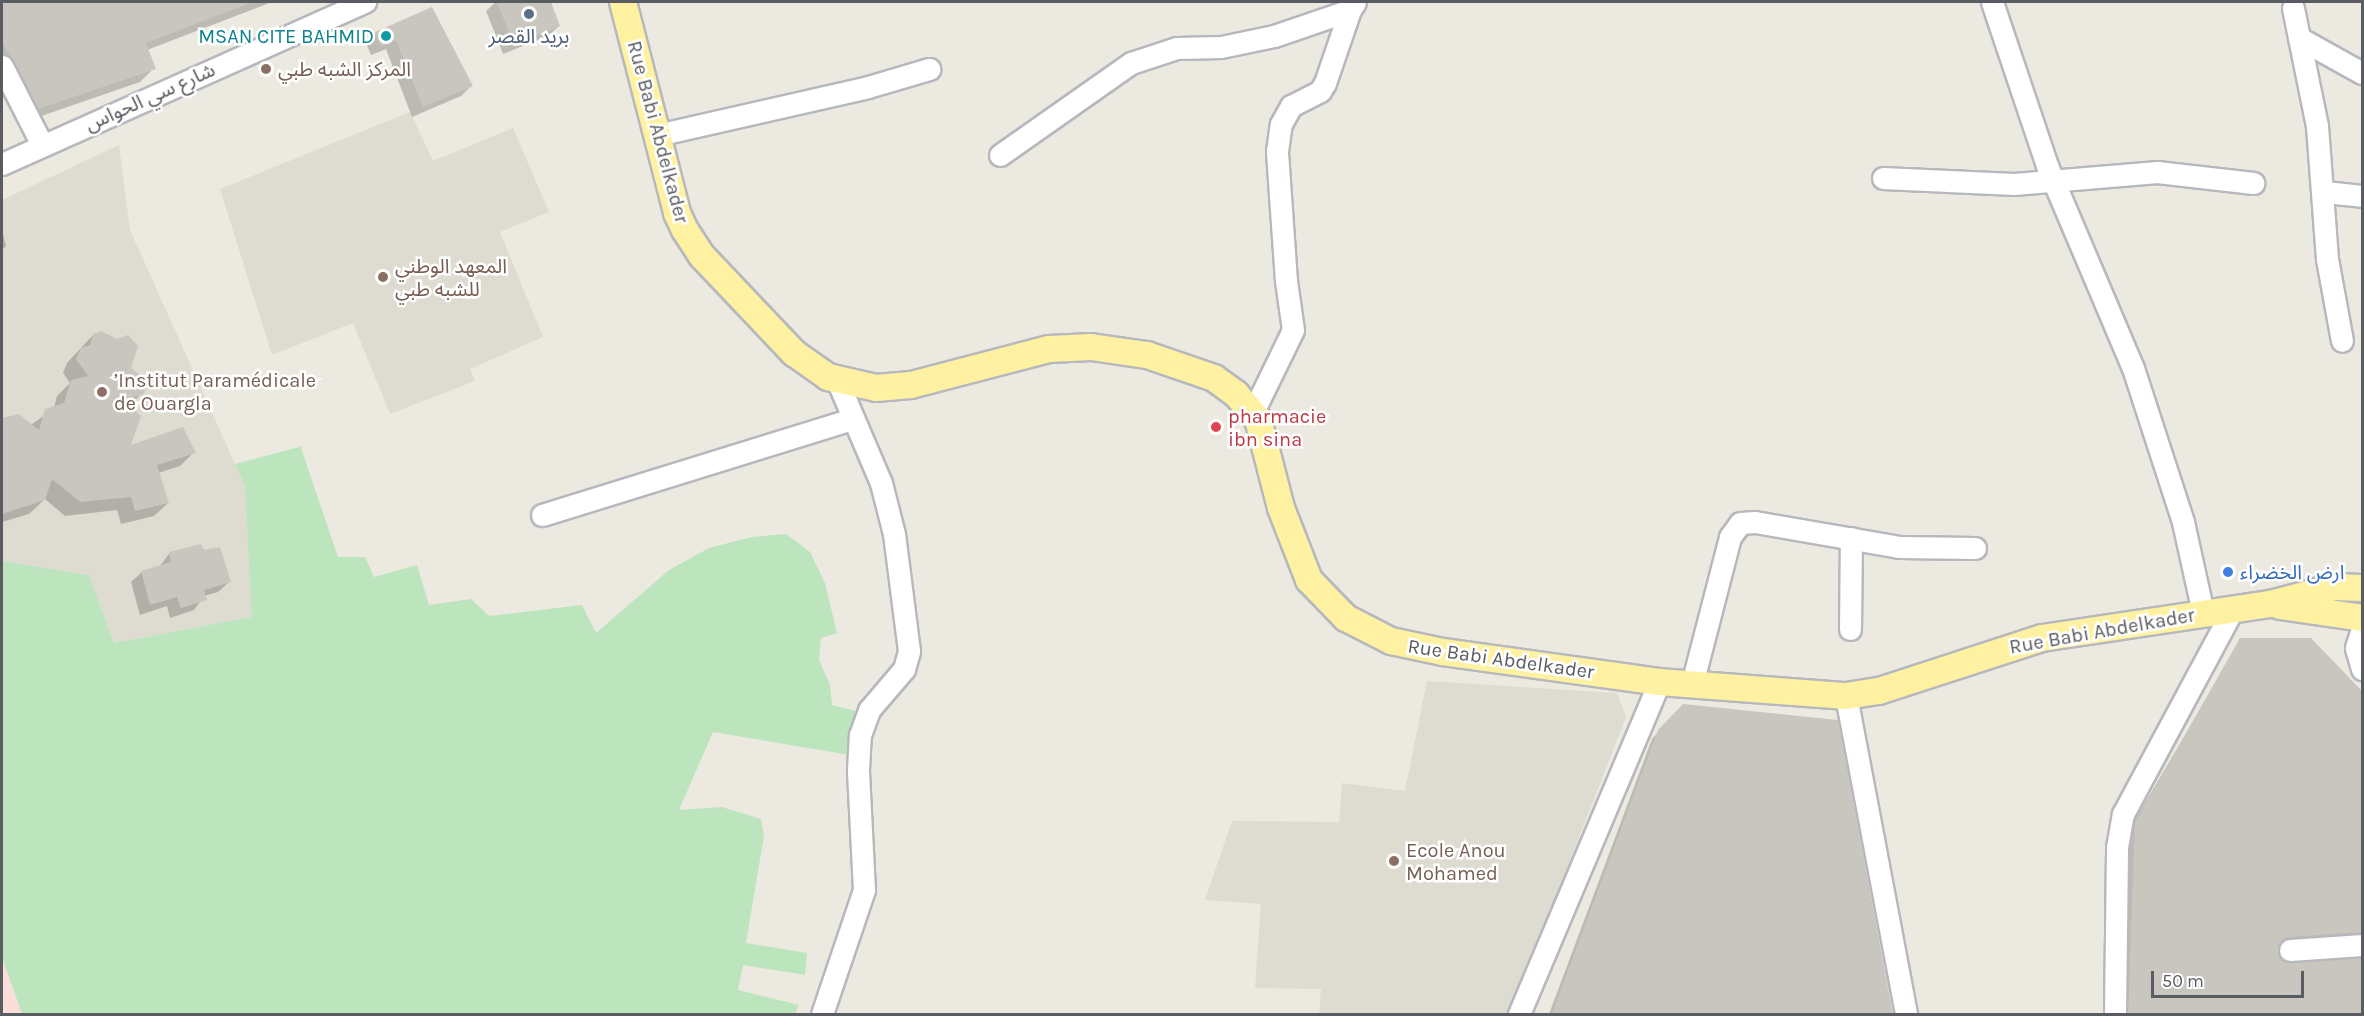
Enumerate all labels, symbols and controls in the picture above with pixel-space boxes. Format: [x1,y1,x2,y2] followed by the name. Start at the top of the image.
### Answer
[522,7,536,21] marker: بريد القصر
[198,24,374,48] place label: MSAN CITE BAHMID
[489,24,569,48] place label: بريد القصر
[379,29,393,43] marker: MSAN CITE BAHMID
[622,38,694,226] street label: Rue Babi Abdelkader
[278,57,411,81] place label: المركز الشبه طبي
[81,58,219,136] street label: شارع سي الحواس
[259,62,273,76] marker: المركز الشبه طبي
[395,254,507,301] place label: المعهد الوطني للشبه طبي
[376,270,390,284] marker: المعهد الوطني للشبه طبي
[114,368,316,415] place label: ’Institut Paramédicale de Ouargla
[95,385,109,399] marker: ’Institut Paramédicale de Ouargla
[1228,404,1326,451] place label: pharmacie ibn sina
[1209,420,1223,434] marker: pharmacie ibn sina
[2240,560,2344,584] place label: ارض الخضراء
[2221,565,2235,579] marker: ارض الخضراء
[2007,603,2197,659] street label: Rue Babi Abdelkader
[1406,634,1596,684] street label: Rue Babi Abdelkader
[1406,838,1506,885] place label: Ecole Anou Mohamed
[1387,854,1401,868] marker: Ecole Anou Mohamed
[2154,959,2307,997] scale bar
[2162,970,2204,992] text: 50 m

